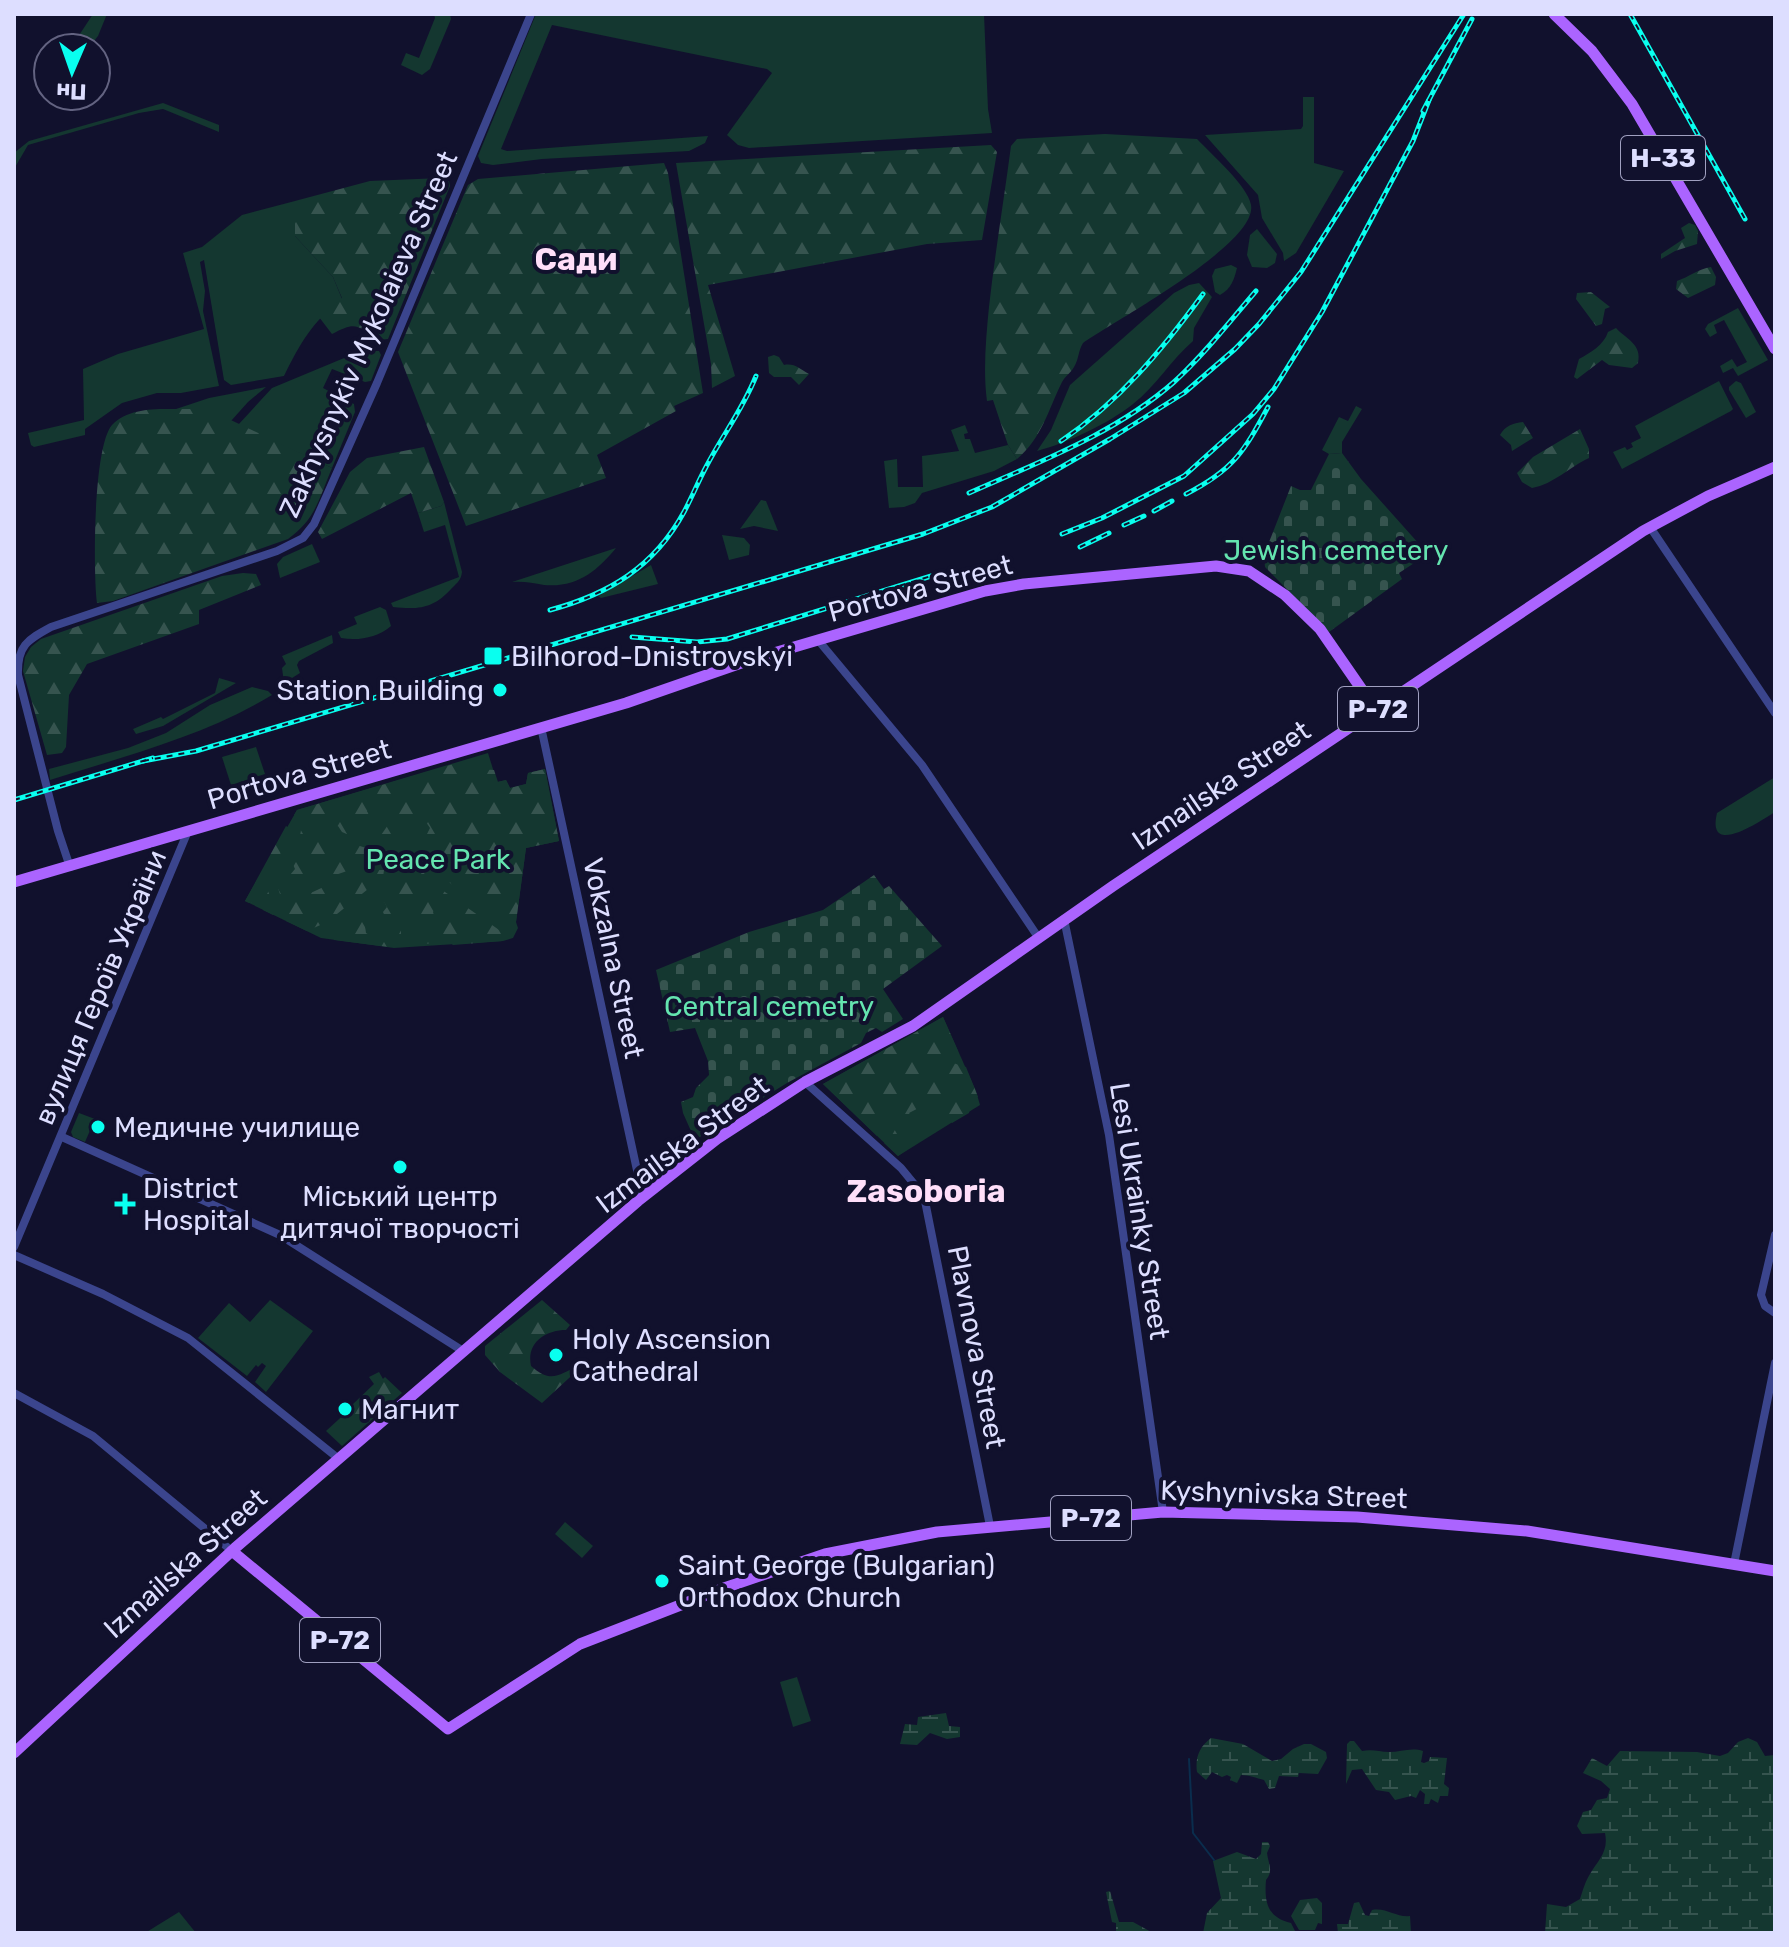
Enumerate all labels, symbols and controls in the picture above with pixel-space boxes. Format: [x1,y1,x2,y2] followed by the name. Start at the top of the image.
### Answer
[32,32,112,112] north arrow
[56,77,87,106] text: Пн
[1621,136,1705,180] road number: Н-33
[273,146,464,522] street label: Zakhysnykiv Mykolaieva Street
[535,240,617,278] district label: Сади
[1224,534,1448,567] park label: Jewish cemetery
[824,548,1016,629] street label: Portova Street
[511,640,793,673] place label: Bilhorod-Dnistrovskyi
[482,645,504,667] marker: Bilhorod-Dnistrovskyi
[276,674,484,707] place label: Station Building
[491,681,509,699] marker: Station Building
[1338,687,1418,731] road number: Р-72
[1126,714,1317,857] street label: Izmailska Street
[204,733,395,816] street label: Portova Street
[365,843,511,876] park label: Peace Park
[28,845,173,1130] street label: вулиця Героїв України
[576,855,651,1061] street label: Vokzalna Street
[664,990,874,1023] park label: Central cemetry
[589,1069,775,1220] street label: Izmailska Street
[1103,1080,1176,1342] street label: Lesi Ukrainky Street
[114,1111,360,1144] place label: Медичне училище
[89,1118,107,1136] marker: Медичне училище
[391,1158,409,1176] marker: Міський центр дитячої творчості
[143,1172,250,1237] place label: District Hospital
[846,1172,1006,1210] district label: Zasoboria
[280,1180,520,1245] place label: Міський центр дитячої творчості
[114,1193,136,1215] marker: District Hospital
[941,1243,1012,1451] street label: Plavnova Street
[572,1323,771,1388] place label: Holy Ascension Cathedral
[547,1346,565,1364] marker: Holy Ascension Cathedral
[361,1393,459,1426] place label: Магнит
[336,1400,354,1418] marker: Магнит
[1160,1474,1408,1515] street label: Kyshynivska Street
[97,1482,274,1645] street label: Izmailska Street
[1051,1496,1131,1540] road number: Р-72
[678,1549,995,1614] place label: Saint George (Bulgarian) Orthodox Church
[653,1572,671,1590] marker: Saint George (Bulgarian) Orthodox Church
[300,1618,380,1662] road number: Р-72

